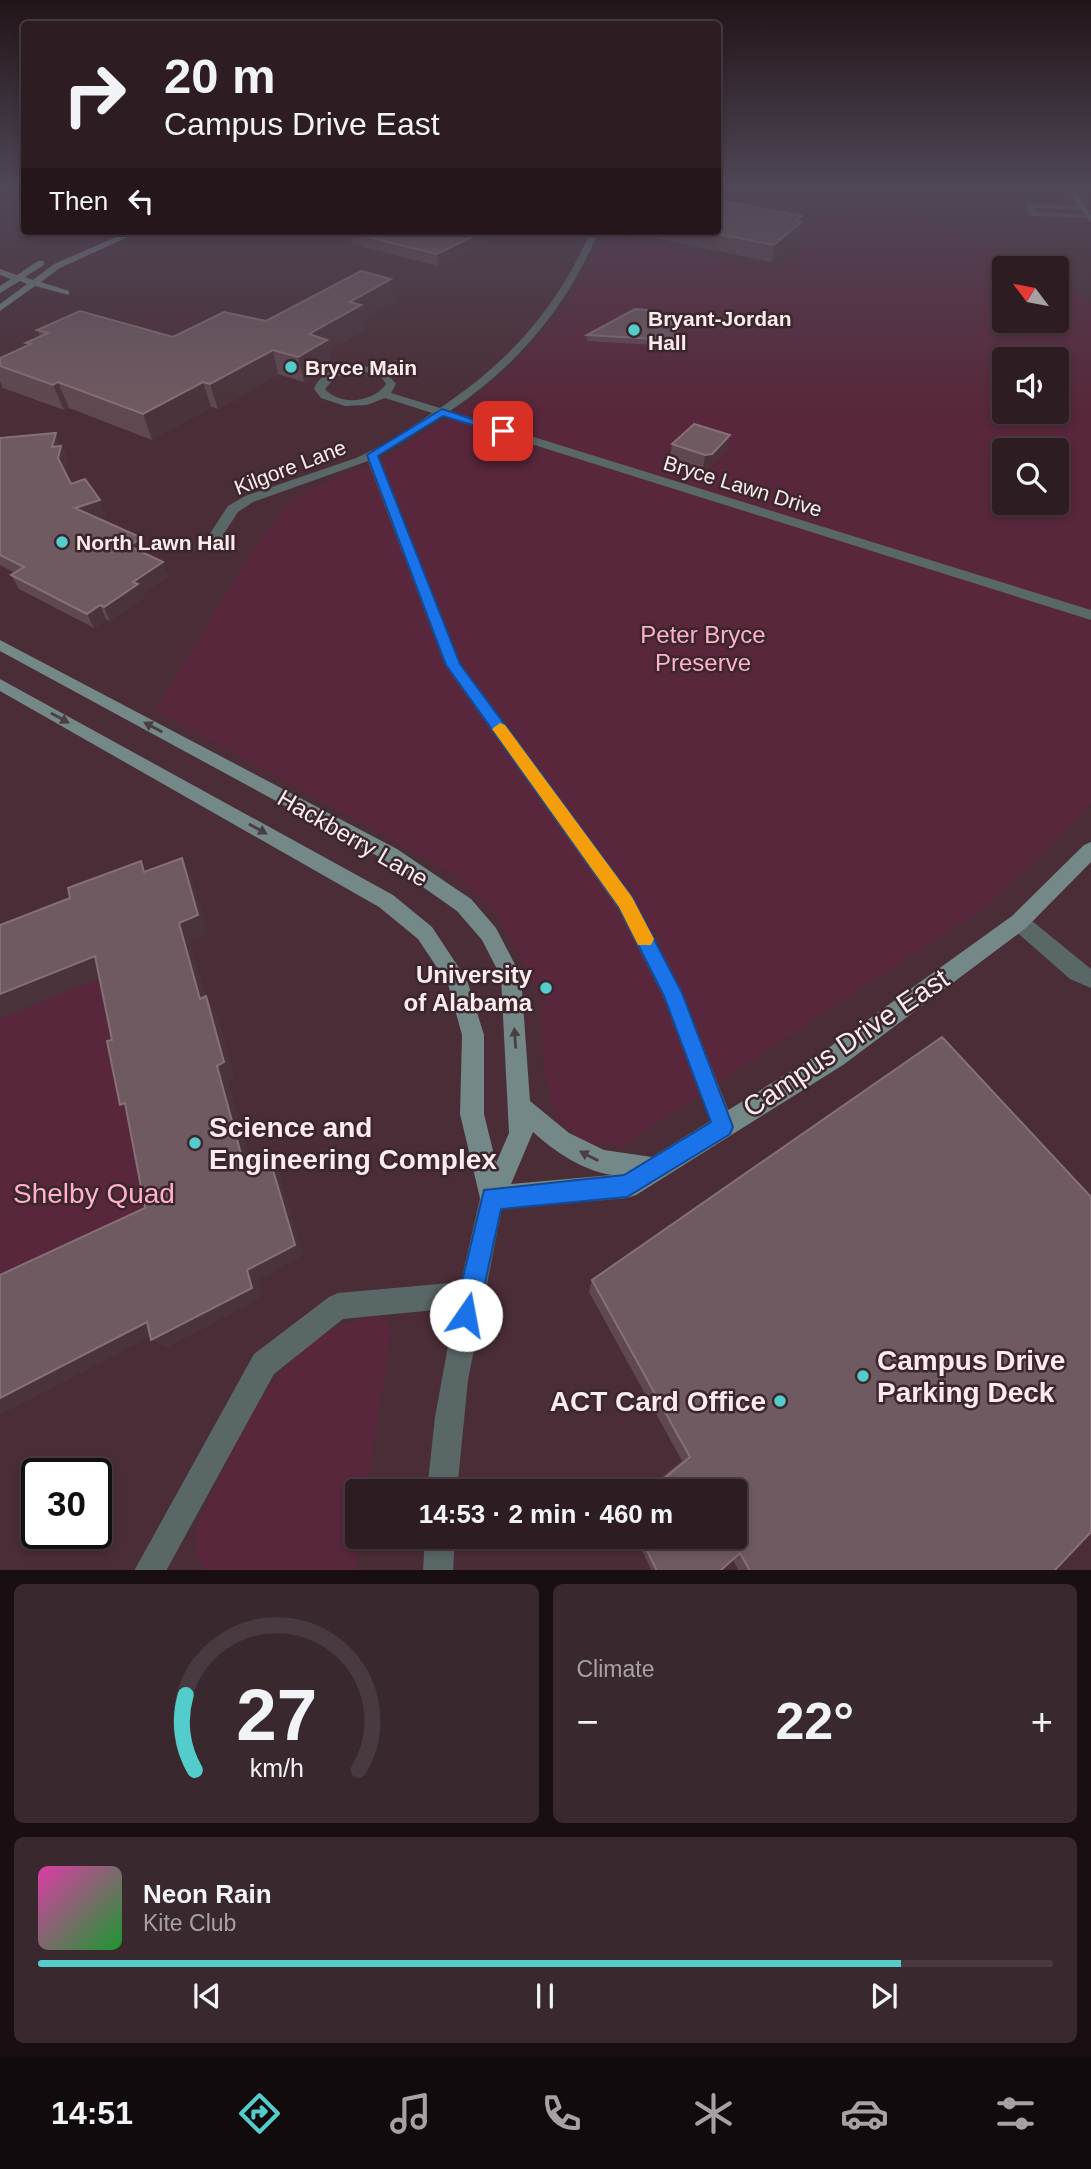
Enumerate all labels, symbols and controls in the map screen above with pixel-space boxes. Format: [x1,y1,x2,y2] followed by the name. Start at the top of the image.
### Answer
[49,49,140,140] icon: right
[164,49,276,103] text: 20 m
[164,106,440,142] text: Campus Drive East
[122,182,160,220] icon: left
[49,186,108,216] text: Then
[992,256,1069,332] north arrow
[992,256,1069,515] map controls
[648,307,792,354] place label: Bryant-Jordan Hall
[626,322,642,338] marker: Bryant-Jordan Hall
[992,347,1069,424] button: sound
[305,356,417,379] place label: Bryce Main
[283,359,299,375] marker: Bryce Main
[473,401,533,461] pin
[484,412,522,450] icon: arrive
[231,435,349,499] street label: Kilgore Lane
[992,438,1069,515] button: search
[661,451,825,521] street label: Bryce Lawn Drive
[76,531,236,554] place label: North Lawn Hall
[54,534,70,550] marker: North Lawn Hall
[640,621,766,676] park label: Peter Bryce Preserve
[50,712,69,724] one-way arrow
[143,721,162,733] one-way arrow
[273,784,433,892] street label: Hackberry Lane
[248,823,268,835] one-way arrow
[404,961,533,1016] place label: University of Alabama
[737,963,955,1123] street label: Campus Drive East
[538,980,554,996] marker: University of Alabama
[509,1027,520,1049] one-way arrow
[209,1112,497,1175] place label: Science and Engineering Complex
[187,1135,203,1151] marker: Science and Engineering Complex
[579,1150,599,1161] one-way arrow
[13,1178,175,1209] park label: Shelby Quad
[429,1278,503,1352] position arrow
[877,1345,1065,1408] place label: Campus Drive Parking Deck
[855,1368,871,1384] marker: Campus Drive Parking Deck
[550,1386,766,1417] place label: ACT Card Office
[772,1393,788,1409] marker: ACT Card Office
[21,1458,112,1549] speed limit sign: 30
[419,1499,673,1529] text: 14:53 · 2 min · 460 m
[577,1656,654,1682] text: Climate
[236,1674,317,1755] text: 27
[775,1692,854,1750] text: 22°
[577,1701,599,1743] text: −
[1031,1701,1053,1743] text: +
[249,1753,303,1781] text: km/h
[143,1879,272,1909] text: Neon Rain
[143,1910,236,1936] text: Kite Club
[188,1977,226,2015] icon: previous
[526,1977,564,2015] icon: pause
[865,1977,903,2015] icon: next
[235,2089,284,2138] icon: directions
[386,2089,435,2138] icon: music
[537,2089,586,2138] icon: phone
[689,2089,738,2138] icon: climate
[840,2089,889,2138] icon: car
[991,2089,1040,2138] icon: filters
[51,2095,133,2131] text: 14:51

